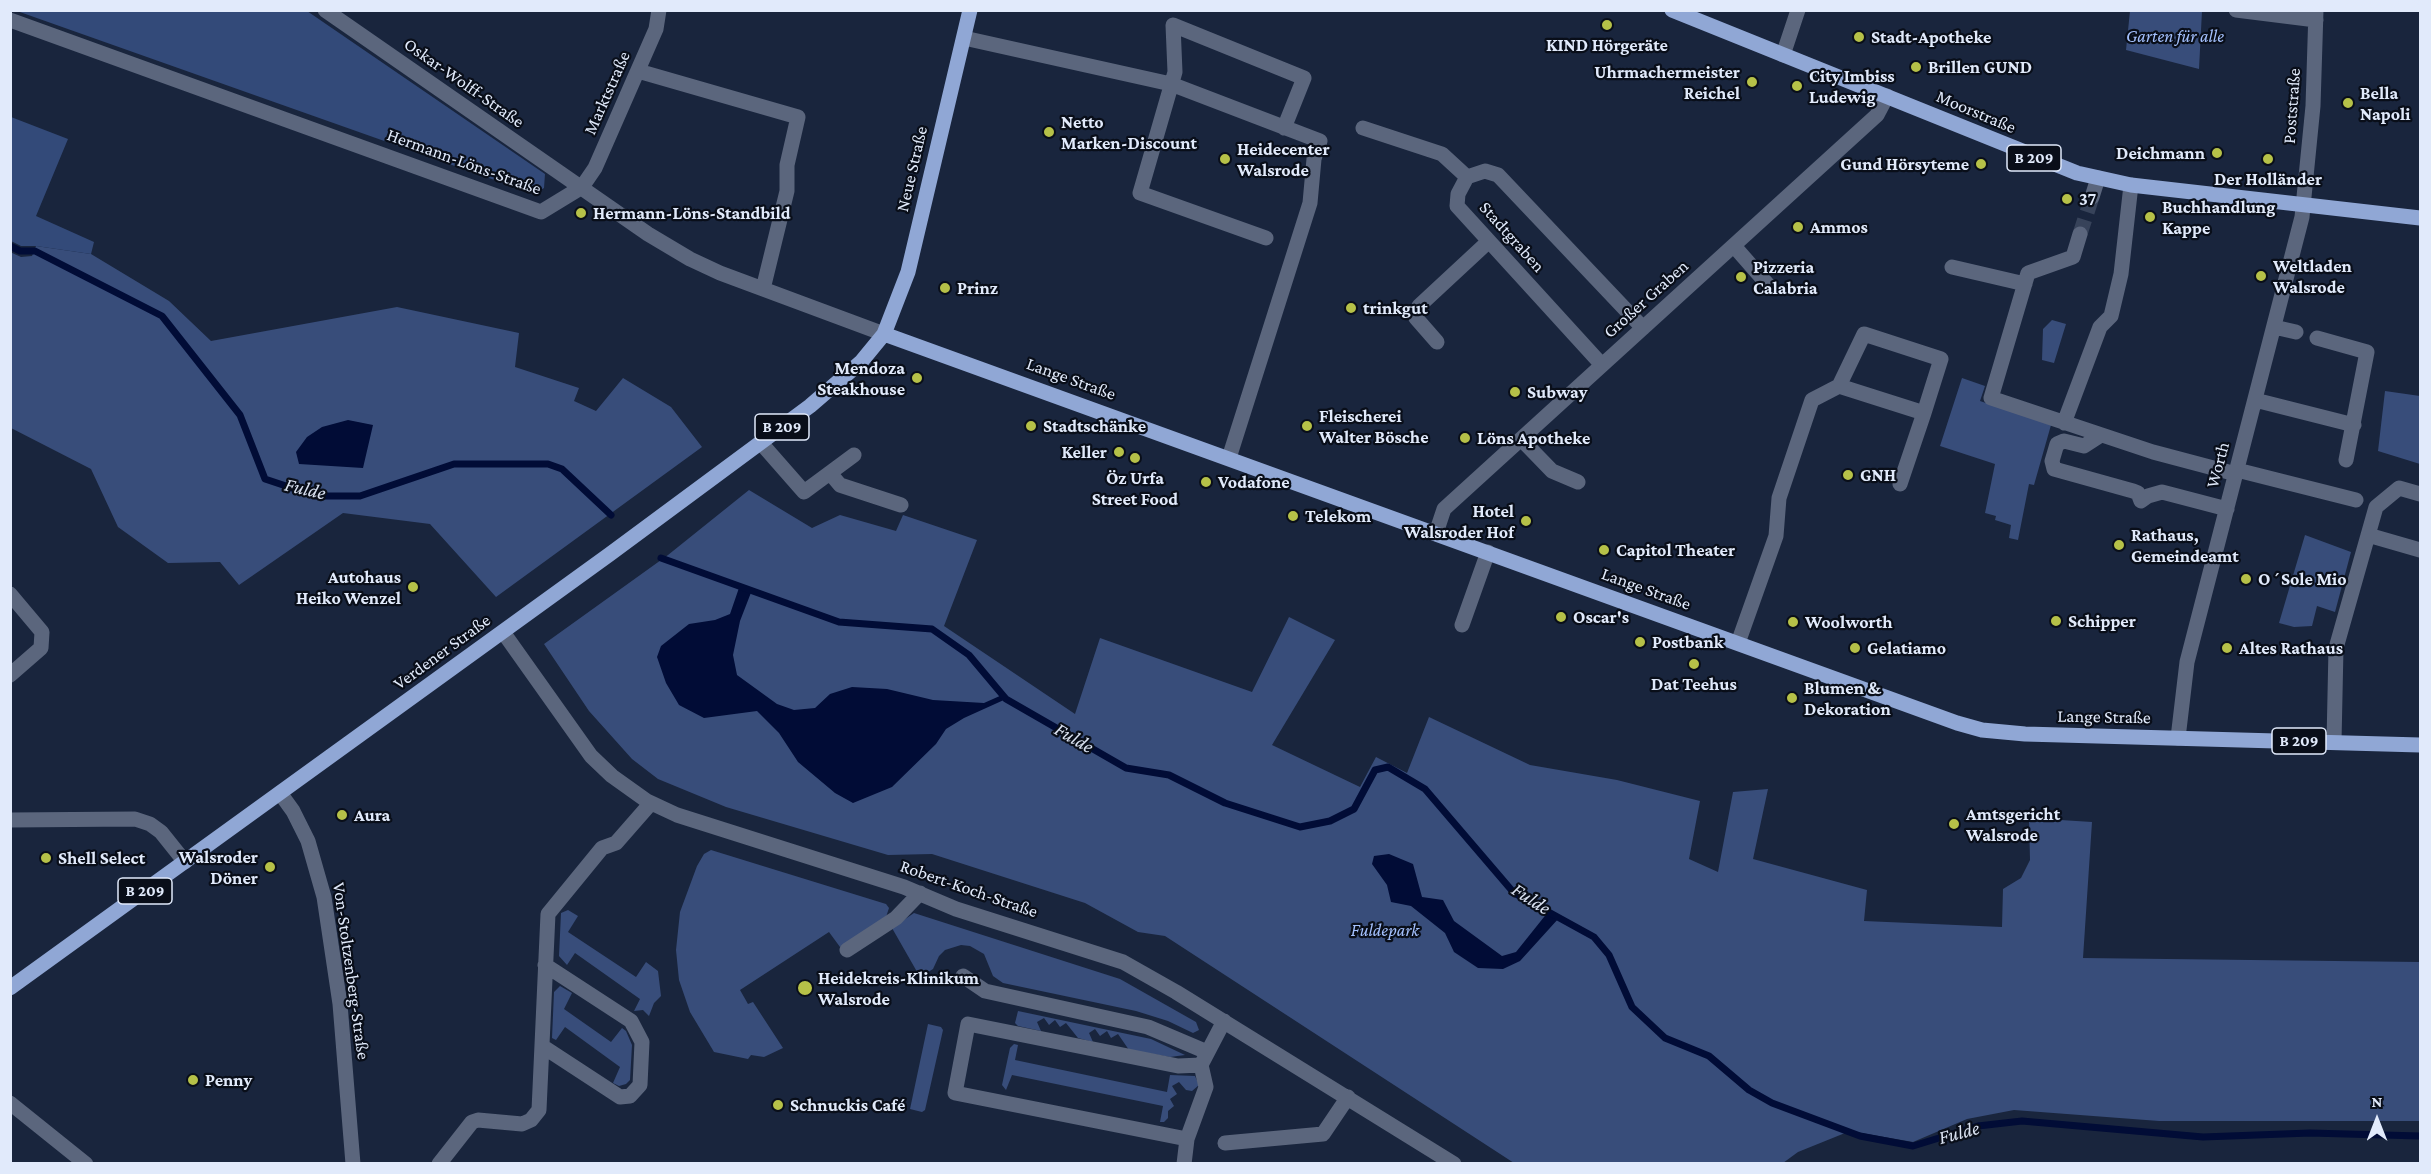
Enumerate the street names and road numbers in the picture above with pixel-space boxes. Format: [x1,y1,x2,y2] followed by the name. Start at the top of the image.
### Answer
[400,33,528,133] street label: Oskar-Wolff-Straße
[579,48,635,138] street label: Marktstraße
[2279,67,2305,145] street label: Poststraße
[1933,86,2019,138] street label: Moorstraße
[384,124,544,200] street label: Hermann-Löns-Straße
[892,124,932,214] street label: Neue Straße
[2007,145,2061,171] road number: B 209
[1475,197,1549,277] street label: Stadtgraben
[1599,255,1693,343] street label: Großer Graben
[1023,353,1119,405] street label: Lange Straße
[755,414,809,440] road number: B 209
[2202,440,2234,490] street label: Worth
[1598,563,1694,615] street label: Lange Straße
[389,610,495,694] street label: Verdener Straße
[2057,705,2151,729] street label: Lange Straße
[2272,728,2326,754] road number: B 209
[897,855,1041,923] street label: Robert-Koch-Straße
[118,878,172,904] road number: B 209
[328,881,374,1061] street label: Von-Stoltzenberg-Straße

